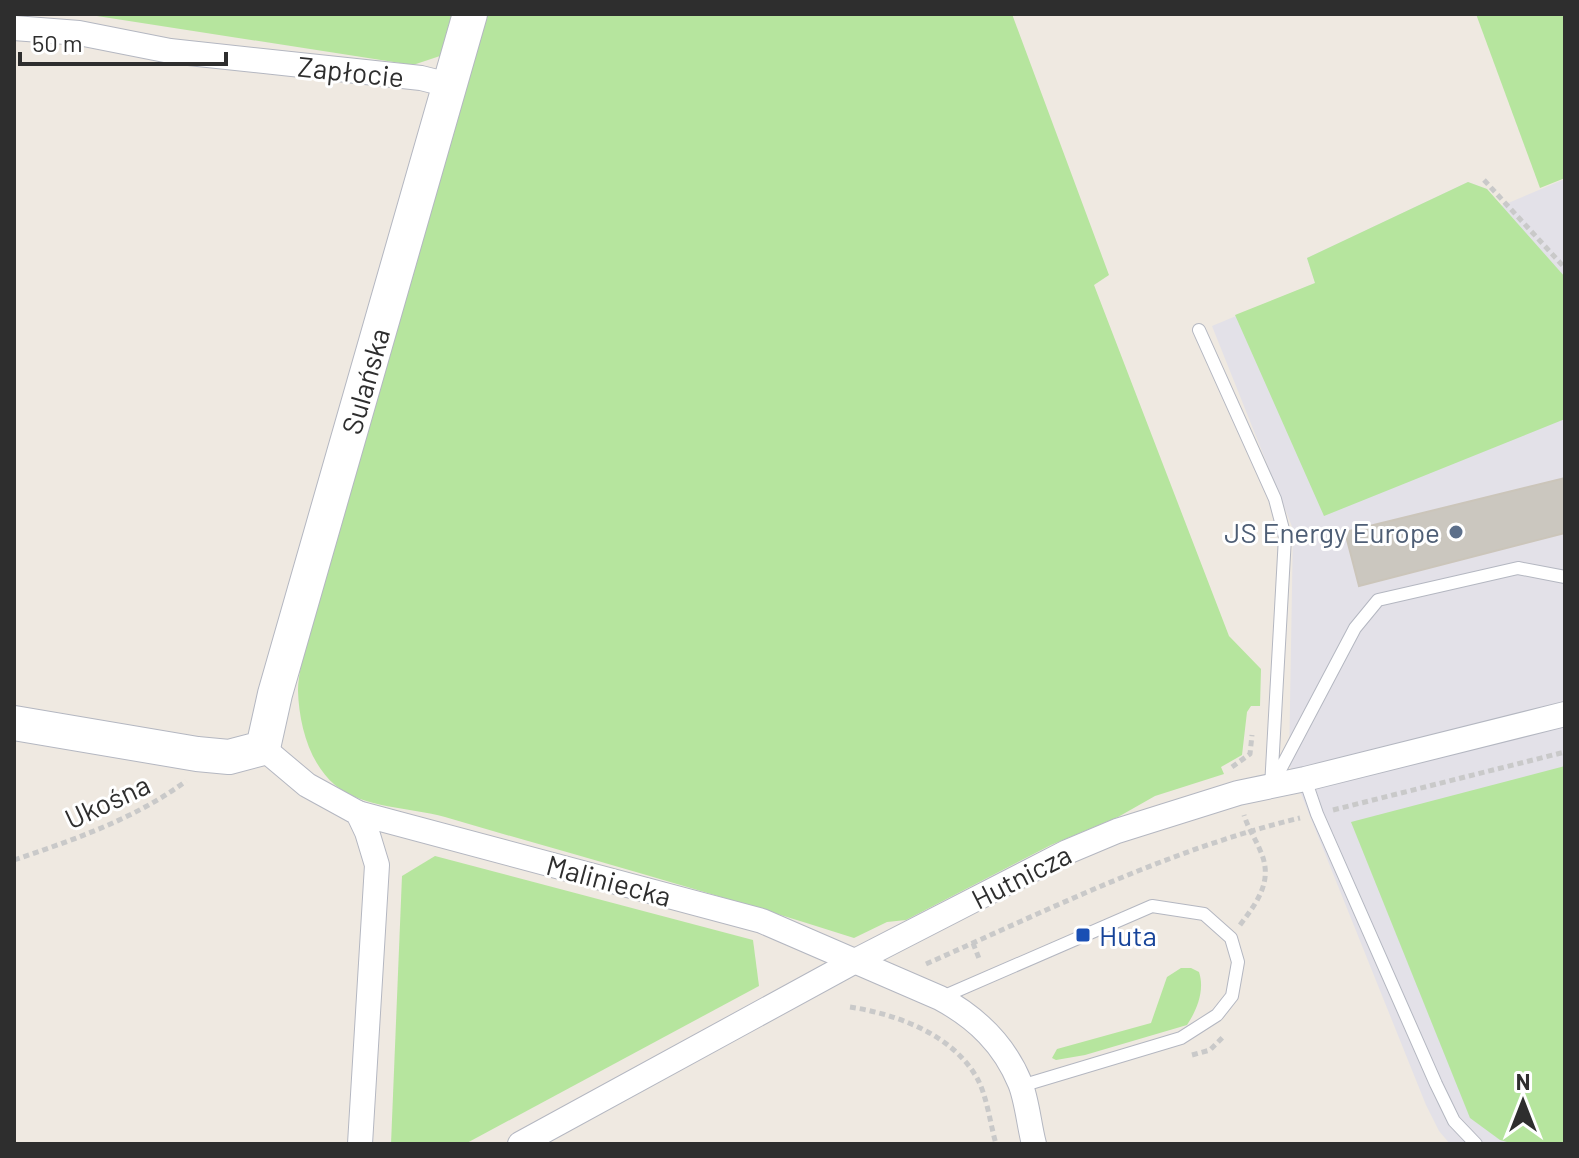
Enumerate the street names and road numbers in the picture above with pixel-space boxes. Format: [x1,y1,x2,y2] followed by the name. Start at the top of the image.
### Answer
[296,49,406,93] street label: Zapłocie
[334,324,396,438] street label: Sulańska
[59,767,155,835] street label: Ukośna
[966,837,1076,915] street label: Hutnicza
[543,847,675,913] street label: Maliniecka

